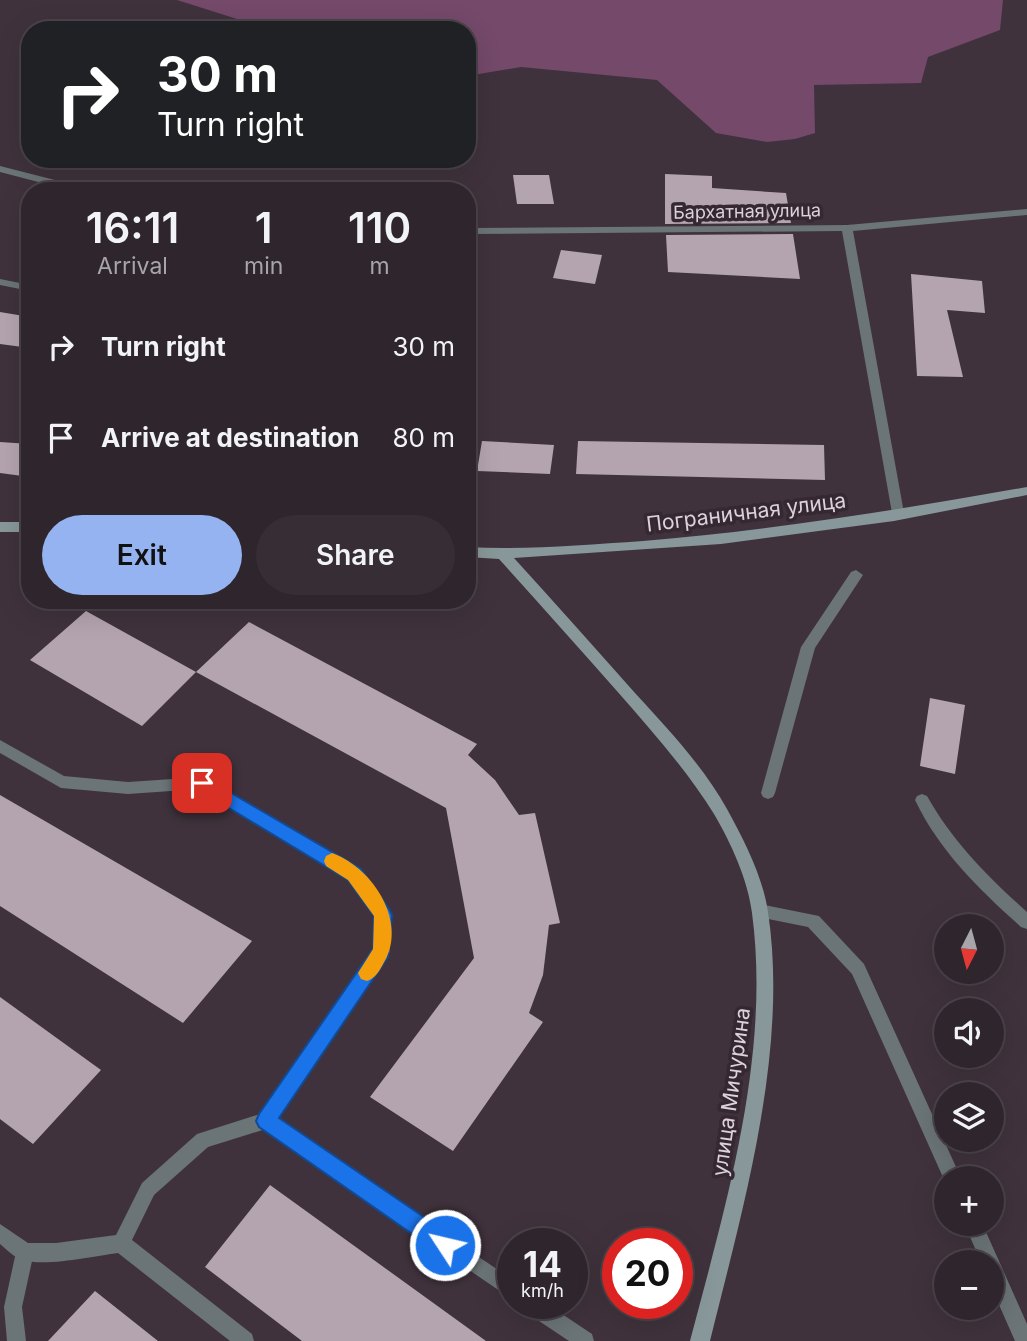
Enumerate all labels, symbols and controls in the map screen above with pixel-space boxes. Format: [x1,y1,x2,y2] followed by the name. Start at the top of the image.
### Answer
[157,45,278,104] text: 30 m
[42,49,133,140] icon: right
[157,105,304,144] text: Turn right
[673,199,821,223] street label: Бархатная улица
[86,202,179,253] text: 16:11
[255,202,273,253] text: 1
[348,202,411,253] text: 110
[97,252,168,280] text: Arrival
[244,252,283,280] text: min
[370,252,390,280] text: m
[42,328,80,366] icon: right
[101,331,226,362] text: Turn right
[392,331,455,362] text: 30 m
[42,419,80,457] icon: arrive
[101,422,360,453] text: Arrive at destination
[392,422,455,453] text: 80 m
[645,487,847,537] street label: Пограничная улица
[42,515,242,595] button: Exit
[256,515,455,595] button: Share
[172,753,232,813] pin
[183,764,221,802] icon: arrive
[934,914,1004,984] north arrow
[934,914,1004,1320] map controls
[934,998,1004,1068] button: sound
[707,1006,755,1178] street label: улица Мичурина
[934,1082,1004,1152] button: layers
[934,1166,1004,1236] button: +
[408,1208,482,1282] position arrow
[602,1228,693,1319] speed limit sign: 20
[523,1243,562,1285] text: 14
[934,1250,1004,1320] button: −
[521,1280,564,1301] text: km/h

